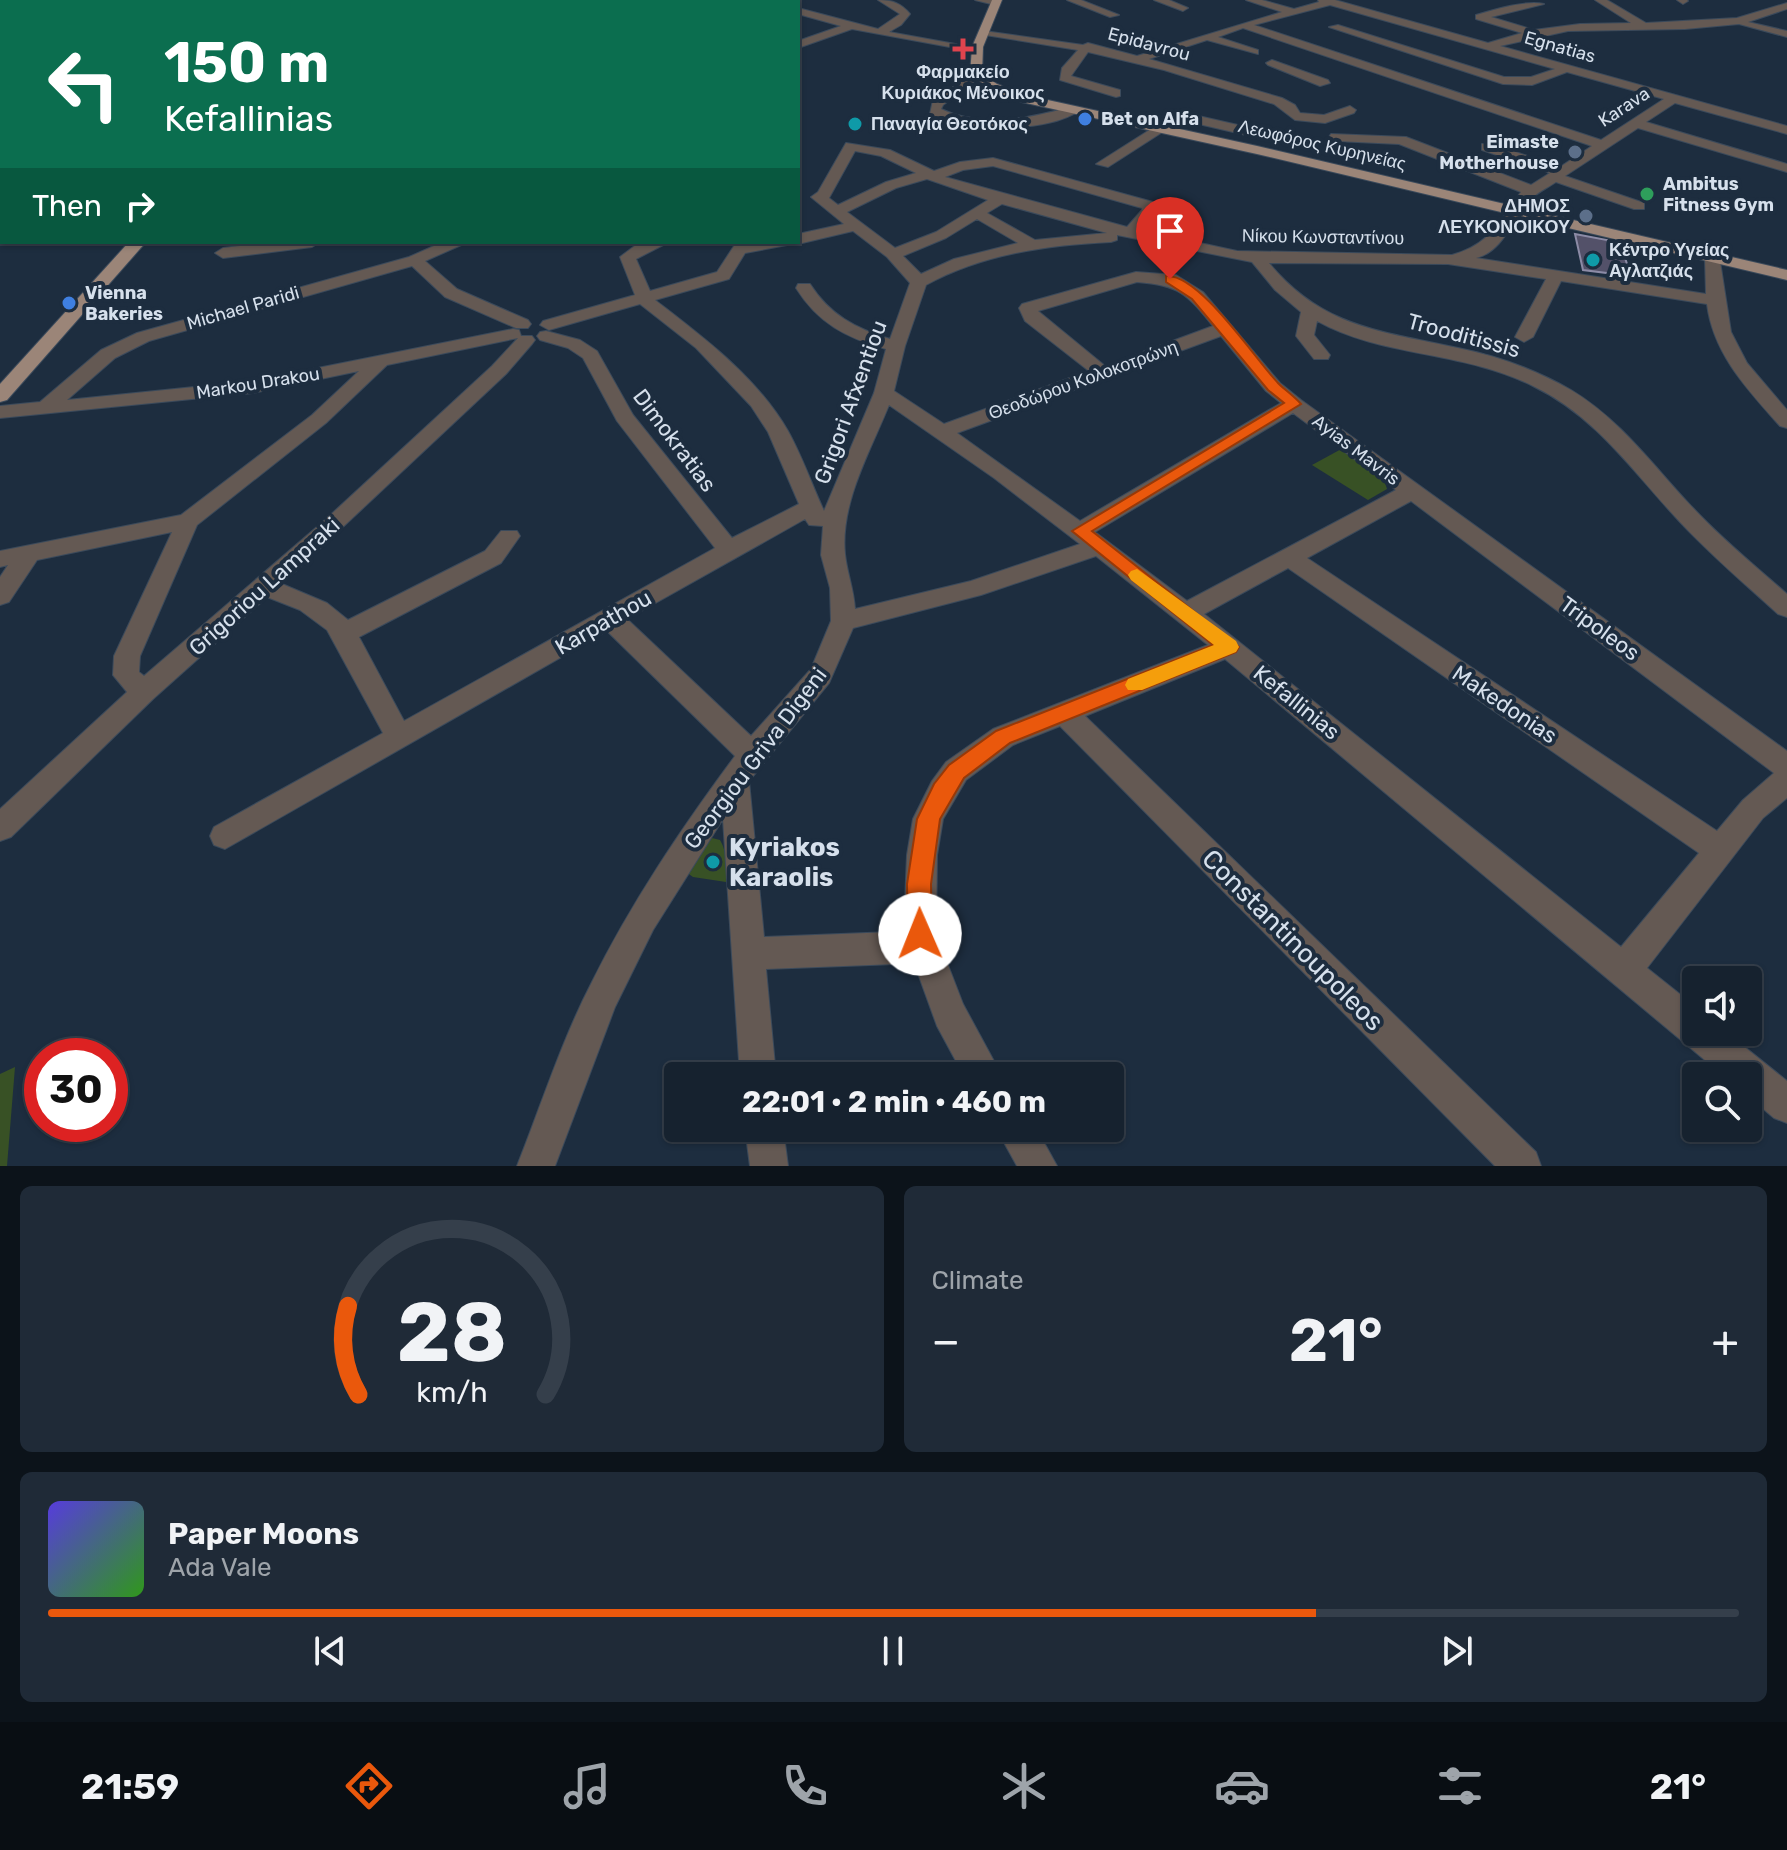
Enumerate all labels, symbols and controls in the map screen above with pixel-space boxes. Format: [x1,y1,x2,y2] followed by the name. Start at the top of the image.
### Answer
[1105,22,1193,66] street label: Epidavrou
[1522,26,1598,68] street label: Egnatias
[164,30,329,96] text: 150 m
[32,32,136,136] icon: left
[954,40,972,58] marker: Φαρμακείο Κυριάκος Μένοικος
[881,61,1045,104] place label: Φαρμακείο Κυριάκος Μένοικος
[1594,82,1654,132] street label: Karava
[164,97,333,140] text: Kefallinias
[1101,108,1199,130] place label: Bet on Alfa
[1076,110,1094,128] marker: Bet on Alfa
[871,113,1028,135] place label: Παναγία Θεοτόκος
[846,115,864,133] marker: Παναγία Θεοτόκος
[1236,115,1408,175] street label: Λεωφόρος Κυρηνείας
[1439,131,1559,174] place label: Eimaste Motherhouse
[1566,143,1584,161] marker: Eimaste Motherhouse
[1663,173,1774,216] place label: Ambitus Fitness Gym
[118,184,162,228] icon: right
[1638,185,1656,203] marker: Ambitus Fitness Gym
[32,188,102,224] text: Then
[1438,195,1570,238] place label: ΔΗΜΟΣ ΛΕΥΚΟΝΟΙΚΟΥ
[1136,197,1204,279] pin
[1577,207,1595,225] marker: ΔΗΜΟΣ ΛΕΥΚΟΝΟΙΚΟΥ
[1148,209,1192,253] icon: arrive
[1242,225,1404,249] street label: Νίκου Κωνσταντίνου
[1609,239,1729,282] place label: Κέντρο Υγείας Αγλατζιάς
[1584,251,1602,269] marker: Κέντρο Υγείας Αγλατζιάς
[184,281,302,335] street label: Michael Paridi
[85,282,163,325] place label: Vienna Bakeries
[60,294,78,312] marker: Vienna Bakeries
[1405,307,1523,363] street label: Trooditissis
[808,316,893,488] street label: Grigori Afxentiou
[985,336,1181,424] street label: Θεοδώρου Κολοκοτρώνη
[195,362,321,404] street label: Markou Drakou
[627,384,722,497] street label: Dimokratias
[1308,410,1404,490] street label: Ayias Mavris
[183,512,345,661] street label: Grigoriou Lampraki
[550,584,656,661] street label: Karpathou
[1555,590,1645,666] street label: Tripoleos
[1248,659,1345,745] street label: Kefallinias
[1447,660,1562,749] street label: Makedonias
[678,662,832,854] street label: Georgiou Griva Digeni
[729,832,840,893] place label: Kyriakos Karaolis
[1196,843,1390,1037] street label: Constantinoupoleos
[704,853,722,871] marker: Kyriakos Karaolis
[878,892,962,976] position arrow
[1682,966,1762,1142] map controls
[1682,966,1762,1046] button: sound
[24,1038,128,1142] speed limit sign: 30
[1682,1062,1762,1142] button: search
[742,1084,1046,1120] text: 22:01 · 2 min · 460 m
[932,1265,1024,1296] text: Climate
[397,1283,507,1382] text: 28
[1289,1305,1383,1376] text: 21°
[932,1315,960,1367] text: −
[1712,1315,1739,1367] text: +
[416,1375,487,1409] text: km/h
[168,1516,359,1552] text: Paper Moons
[168,1552,272,1583] text: Ada Vale
[308,1629,352,1673] icon: previous
[871,1629,915,1673] icon: pause
[1435,1629,1479,1673] icon: next
[341,1758,397,1814] icon: directions
[559,1758,615,1814] icon: music
[777,1758,833,1814] icon: phone
[996,1758,1052,1814] icon: climate
[1214,1758,1270,1814] icon: car
[1432,1758,1488,1814] icon: filters
[81,1765,179,1808] text: 21:59
[1650,1765,1706,1808] text: 21°

